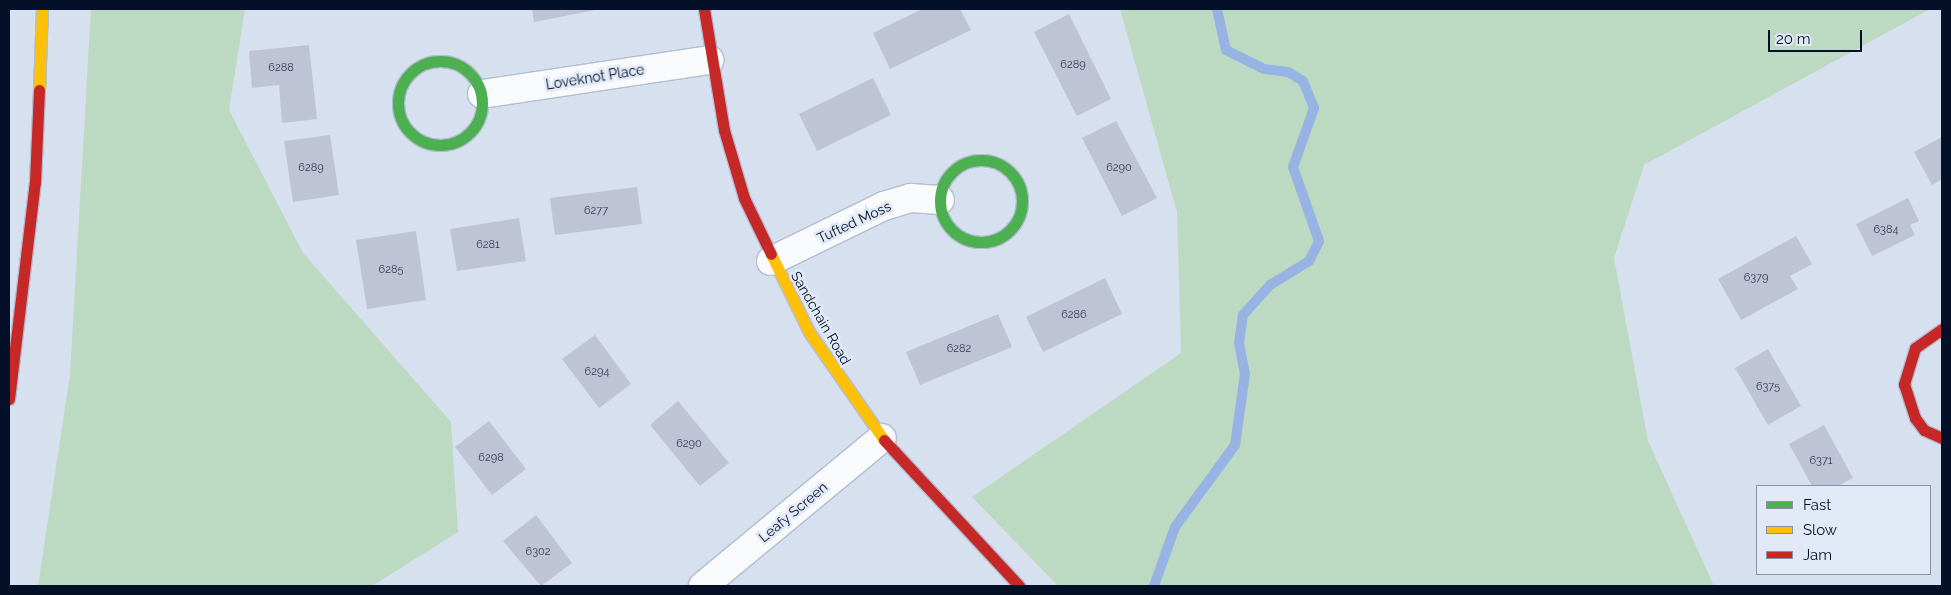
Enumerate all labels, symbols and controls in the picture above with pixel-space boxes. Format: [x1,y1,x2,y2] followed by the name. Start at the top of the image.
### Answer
[1771,20,1865,52] scale bar
[1776,30,1811,48] text: 20 m
[1060,58,1086,72] house number: 6289
[268,61,294,75] house number: 6288
[545,61,645,93] street label: Loveknot Place
[298,161,324,175] house number: 6289
[1106,161,1132,175] house number: 6290
[814,198,894,246] street label: Tufted Moss
[584,204,608,218] house number: 6277
[1873,223,1899,237] house number: 6384
[476,238,500,252] house number: 6281
[379,263,403,277] house number: 6285
[788,268,854,368] street label: Sandchain Road
[1744,271,1768,285] house number: 6379
[1061,308,1087,322] house number: 6286
[947,342,971,356] house number: 6282
[585,365,609,379] house number: 6294
[1756,380,1780,394] house number: 6375
[676,437,702,451] house number: 6290
[478,451,504,465] house number: 6298
[1809,454,1833,468] house number: 6371
[755,478,831,546] street label: Leafy Screen
[1756,485,1931,575] legend
[1803,496,1831,514] text: Fast
[1803,521,1837,539] text: Slow
[526,545,550,559] house number: 6302
[1803,546,1832,564] text: Jam

